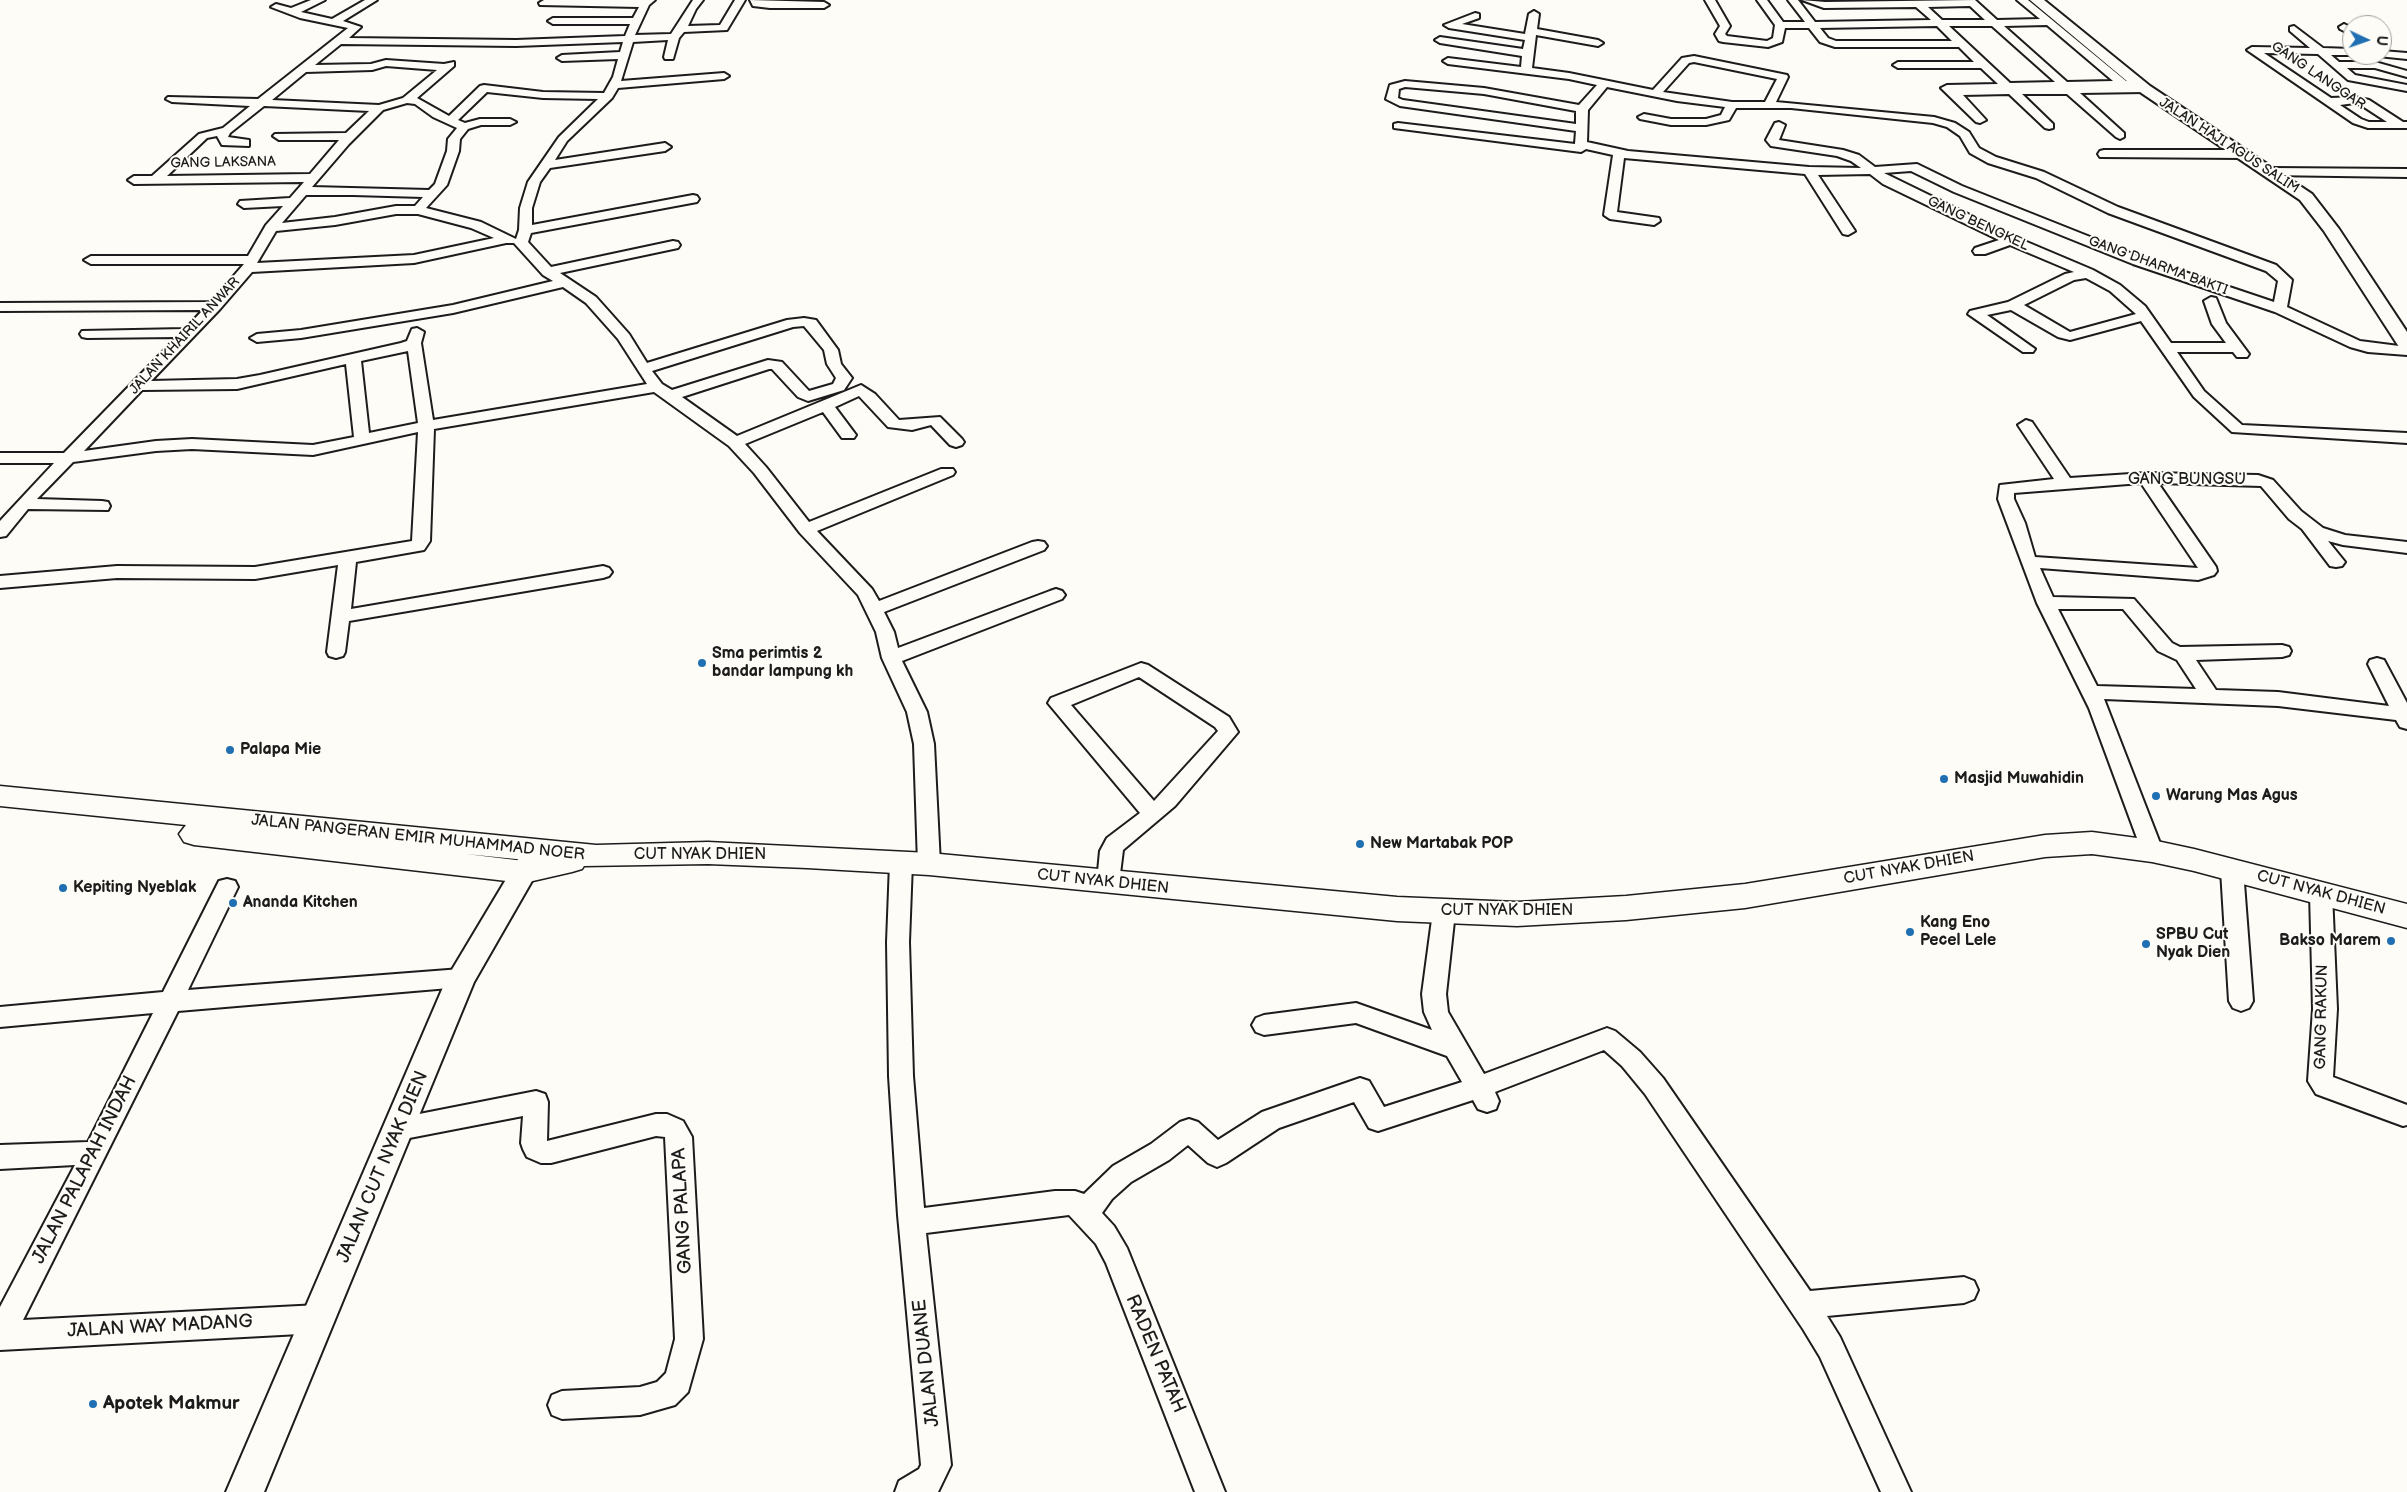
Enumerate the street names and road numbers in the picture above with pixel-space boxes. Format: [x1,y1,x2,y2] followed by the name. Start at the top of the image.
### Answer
[2268,38,2368,114] street label: GANG LANGGAR
[2156,94,2302,198] street label: JALAN HAJI AGUS SALIM
[170,154,276,172] street label: GANG LAKSANA
[1925,193,2031,255] street label: GANG BENGKEL
[2086,233,2230,299] street label: GANG DHARMA BAKTI
[126,274,244,398] street label: JALAN KHAIRIL ANWAR
[2128,470,2246,490] street label: GANG BUNGSU
[250,811,586,865] street label: JALAN PANGERAN EMIR MUHAMMAD NOER
[634,845,766,865] street label: CUT NYAK DHIEN
[1842,847,1976,889] street label: CUT NYAK DHIEN
[1036,866,1170,898] street label: CUT NYAK DHIEN
[2255,867,2387,919] street label: CUT NYAK DHIEN
[1441,901,1573,921] street label: CUT NYAK DHIEN
[2311,964,2333,1070] street label: GANG RAKUN
[332,1068,434,1266] street label: JALAN CUT NYAK DIEN
[28,1072,142,1268] street label: JALAN PALAPAH INDAH
[668,1147,698,1275] street label: GANG PALAPA
[1120,1291,1190,1417] street label: RADEN PATAH
[909,1298,945,1428] street label: JALAN DUANE
[67,1311,253,1343] street label: JALAN WAY MADANG

